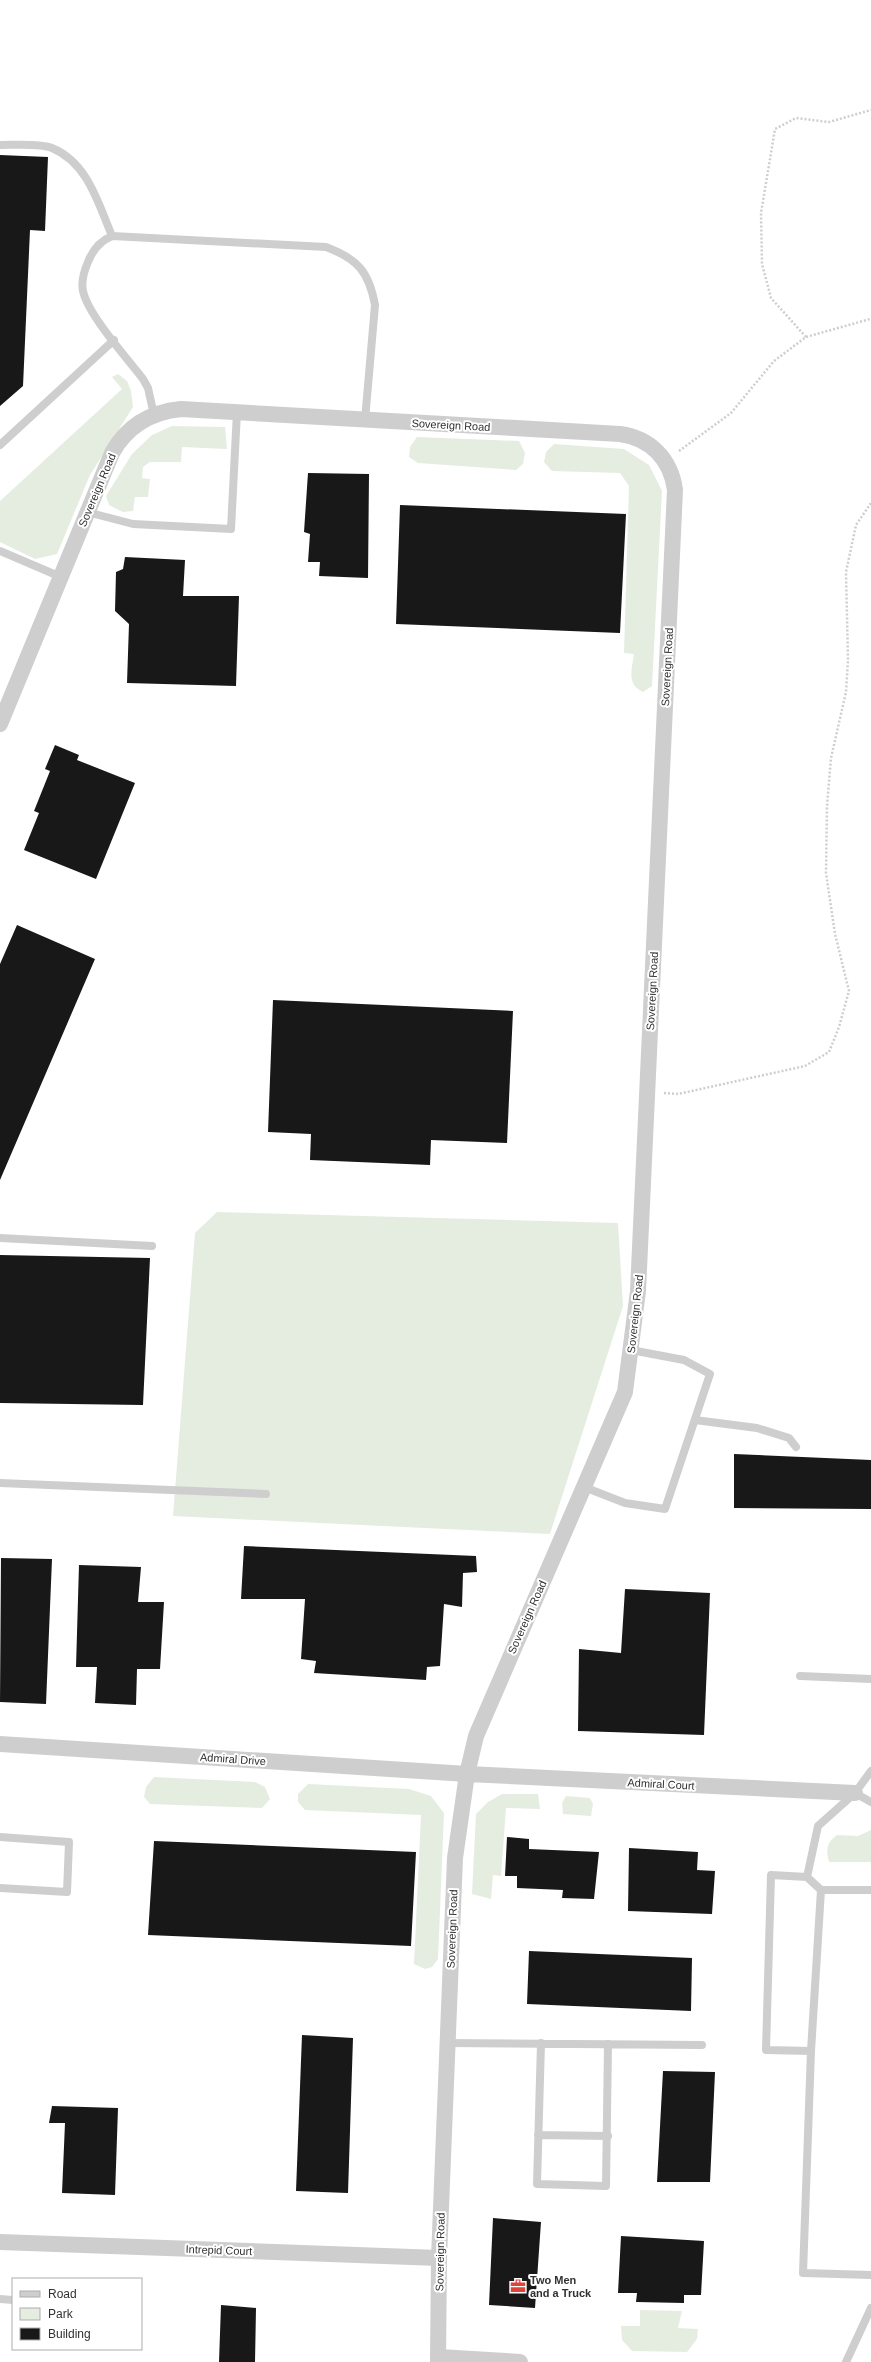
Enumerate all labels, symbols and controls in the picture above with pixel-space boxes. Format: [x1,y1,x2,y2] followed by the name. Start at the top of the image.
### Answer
[411,417,491,433] street label: Sovereign Road
[76,451,118,529] street label: Sovereign Road
[659,627,675,707] street label: Sovereign Road
[644,951,660,1031] street label: Sovereign Road
[625,1274,645,1354] street label: Sovereign Road
[505,1579,549,1655] street label: Sovereign Road
[200,1751,266,1767] street label: Admiral Drive
[627,1776,695,1792] street label: Admiral Court
[445,1889,459,1969] street label: Sovereign Road
[433,2212,447,2292] street label: Sovereign Road
[185,2243,253,2257] street label: Intrepid Court
[530,2274,592,2299] place label: Two Men and a Truck
[509,2277,527,2295] office icon: Two Men and a Truck
[12,2278,142,2350] legend
[48,2287,77,2301] text: Road
[48,2307,74,2321] text: Park
[48,2327,91,2341] text: Building

